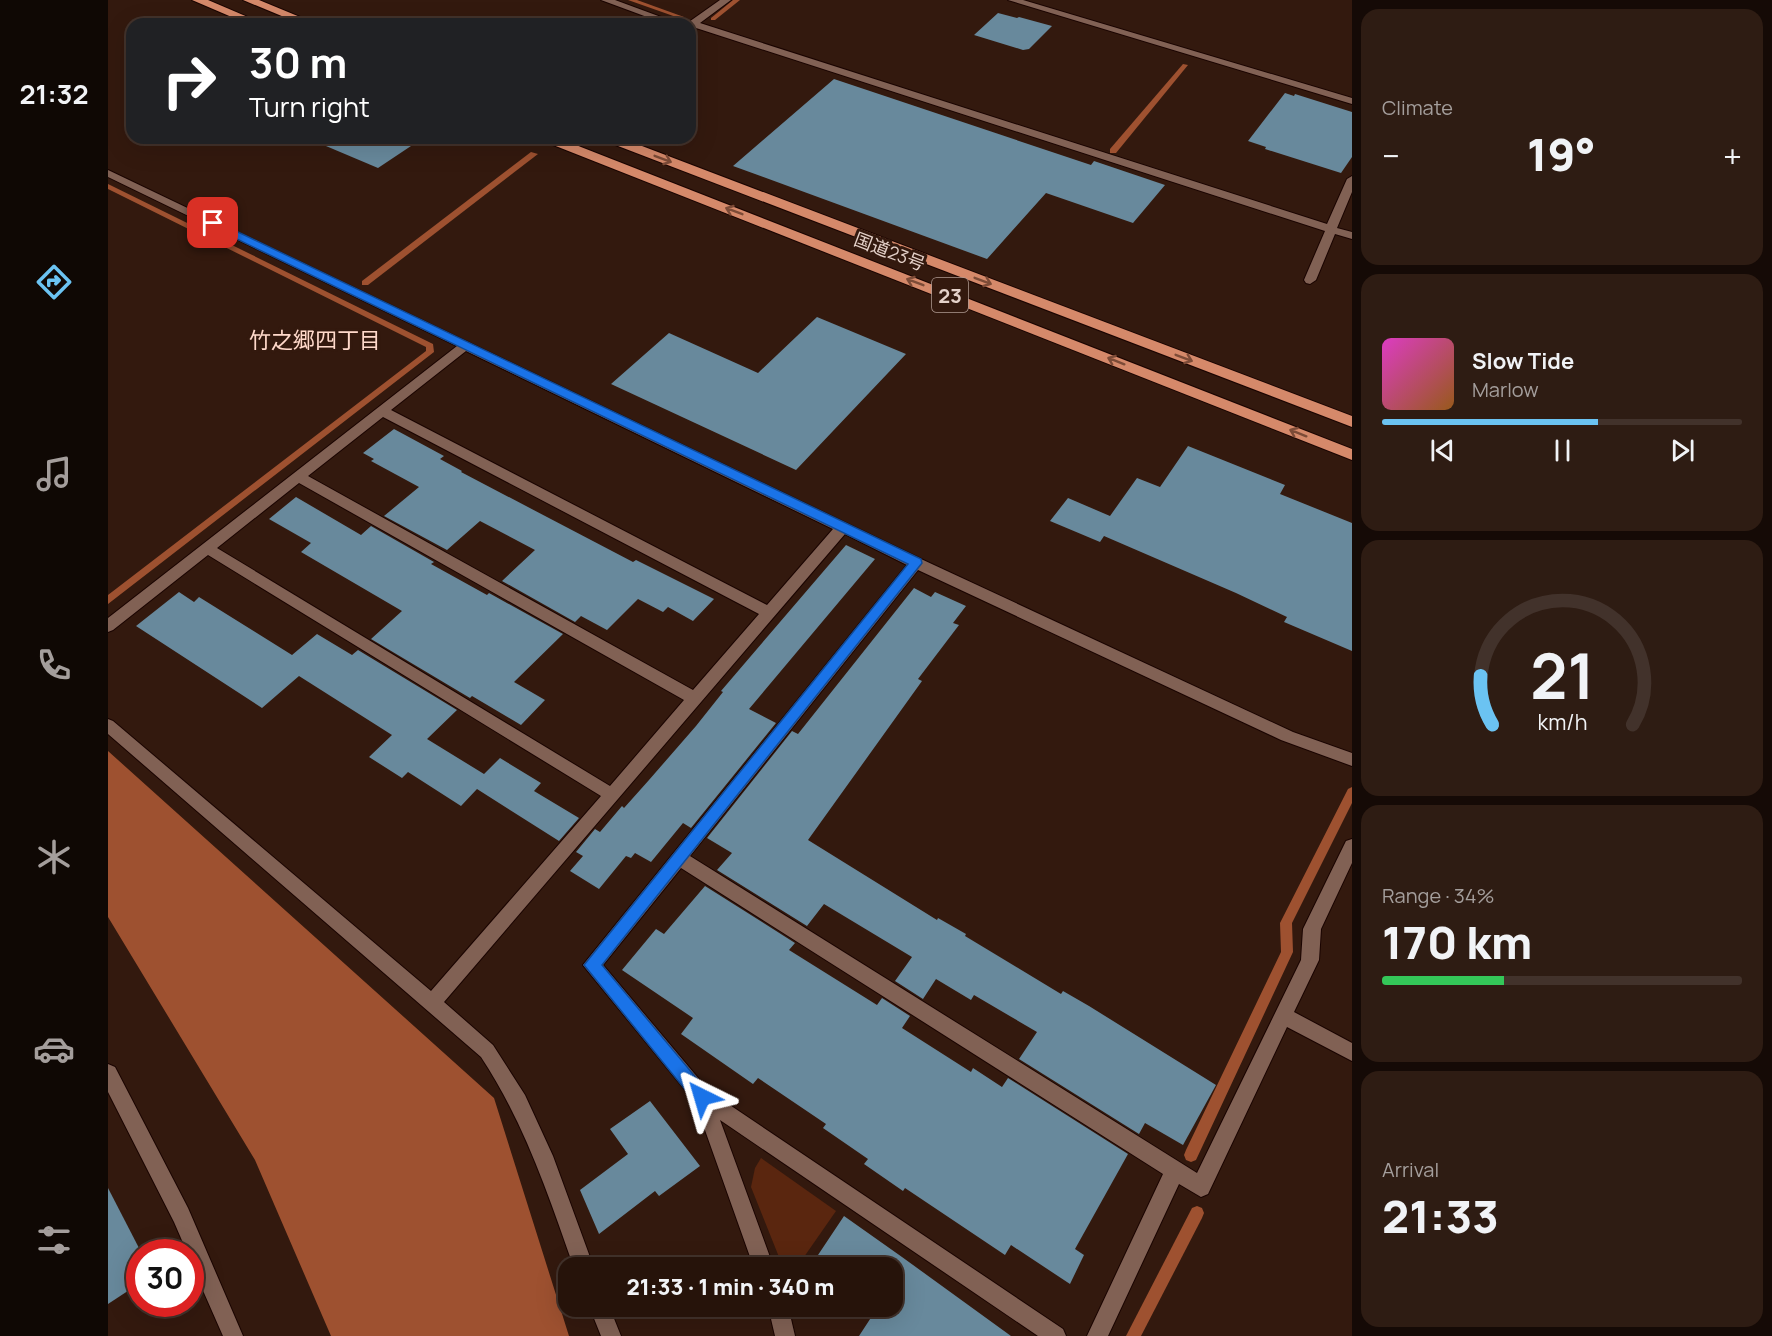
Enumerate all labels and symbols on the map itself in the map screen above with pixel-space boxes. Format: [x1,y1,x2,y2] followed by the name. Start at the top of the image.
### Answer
[653,154,672,165] one-way arrow
[187,197,238,248] pin
[725,205,744,216] one-way arrow
[851,226,929,276] street label: 国道23号
[907,276,925,287] one-way arrow
[973,276,991,287] one-way arrow
[932,278,968,312] road number: 23
[249,325,381,355] district label: 竹之郷四丁目
[1175,353,1193,364] one-way arrow
[1108,355,1126,366] one-way arrow
[1289,427,1307,438] one-way arrow
[670,1065,734,1129] position arrow
[126,1239,204,1317] speed limit sign: 30

